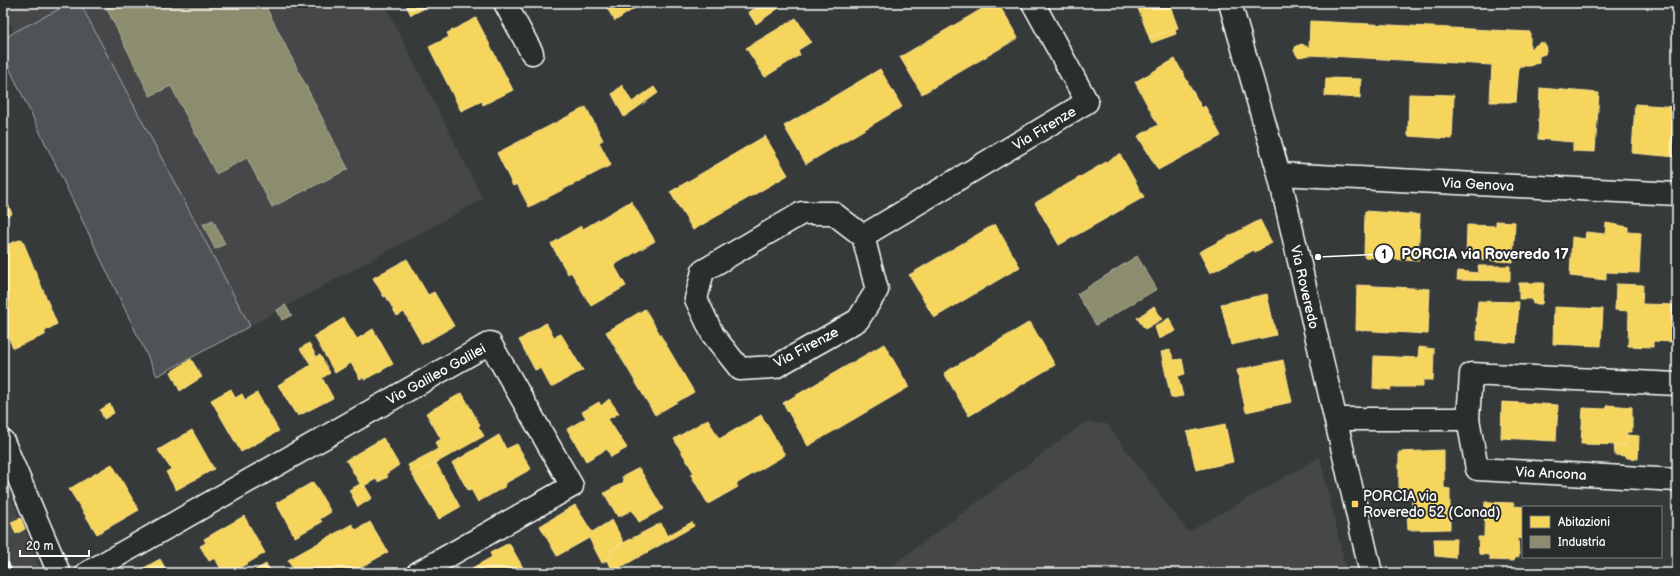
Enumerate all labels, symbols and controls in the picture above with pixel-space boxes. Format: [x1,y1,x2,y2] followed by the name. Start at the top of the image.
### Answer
[1009,103,1079,154] street label: Via Firenze
[1441,174,1515,195] street label: Via Genova
[1374,240,1577,267] callout: PORCIA via Roveredo 17
[1287,244,1322,331] street label: Via Roveredo
[1401,245,1569,264] text: PORCIA via Roveredo 17
[1381,247,1387,262] text: 1
[771,323,842,372] street label: Via Firenze
[384,340,489,409] street label: Via Galileo Galilei
[1515,463,1587,484] street label: Via Ancona
[1363,488,1501,521] place label: PORCIA via Roveredo 52 (Conad)
[1350,499,1360,509] marker: PORCIA via Roveredo 52 (Conad)
[1522,506,1662,558] legend
[1558,515,1610,530] text: Abitazioni
[20,532,89,558] scale bar
[1558,535,1606,550] text: Industria
[26,539,53,554] text: 20 m

